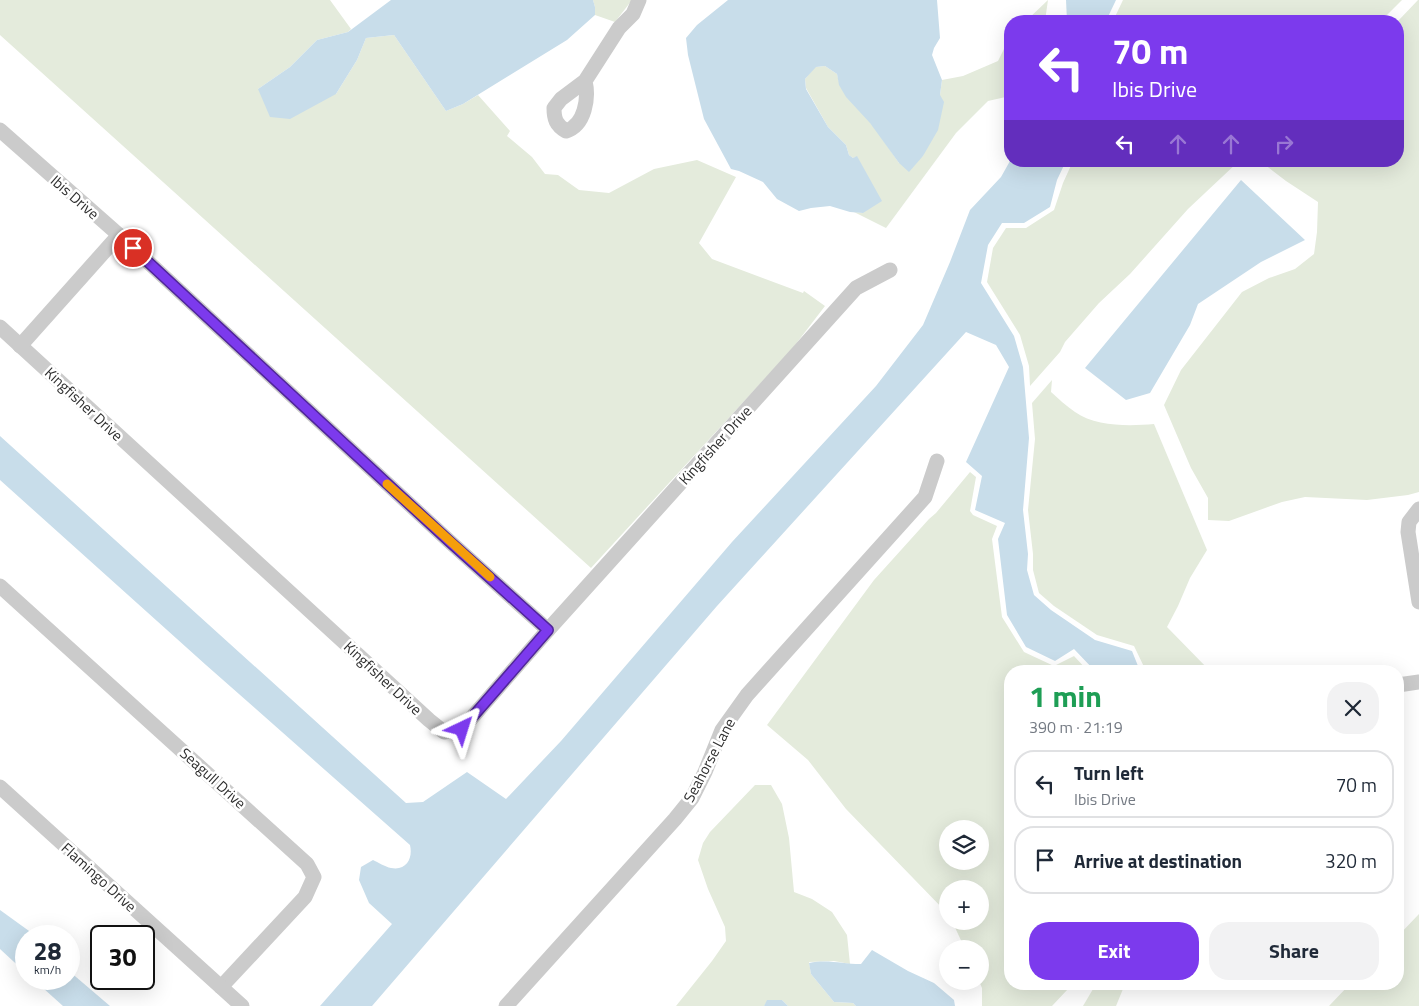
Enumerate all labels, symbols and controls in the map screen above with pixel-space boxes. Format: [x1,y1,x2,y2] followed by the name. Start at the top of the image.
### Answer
[1112,24,1188,78] text: 70 m
[1029,35,1094,100] icon: left
[1112,72,1197,106] text: Ibis Drive
[1111,130,1139,158] icon: left
[1164,130,1192,158] icon: ahead
[1217,130,1245,158] icon: ahead
[1270,130,1298,158] icon: right
[46,169,104,225] street label: Ibis Drive
[112,227,154,269] pin
[119,234,147,262] icon: arrive
[40,362,128,446] street label: Kingfisher Drive
[673,400,757,490] street label: Kingfisher Drive
[339,636,427,720] street label: Kingfisher Drive
[1029,673,1102,719] text: 1 min
[1327,682,1379,734] button: close
[435,702,487,754] position arrow
[677,714,741,806] street label: Seahorse Lane
[1029,715,1123,739] text: 390 m · 21:19
[175,742,251,814] street label: Seagull Drive
[1074,758,1144,787] text: Turn left
[1031,770,1059,798] icon: left
[1336,770,1377,799] text: 70 m
[1074,787,1136,811] text: Ibis Drive
[939,820,989,990] map controls
[939,820,989,870] button: layers
[56,837,142,917] street label: Flamingo Drive
[1031,846,1059,874] icon: arrive
[1074,846,1242,875] text: Arrive at destination
[1325,846,1377,875] text: 320 m
[939,880,989,930] button: +
[1029,922,1199,980] button: Exit
[1209,922,1379,980] button: Share
[90,925,155,990] speed limit sign: 30
[33,932,62,970] text: 28
[939,940,989,990] button: −
[34,960,61,979] text: km/h

